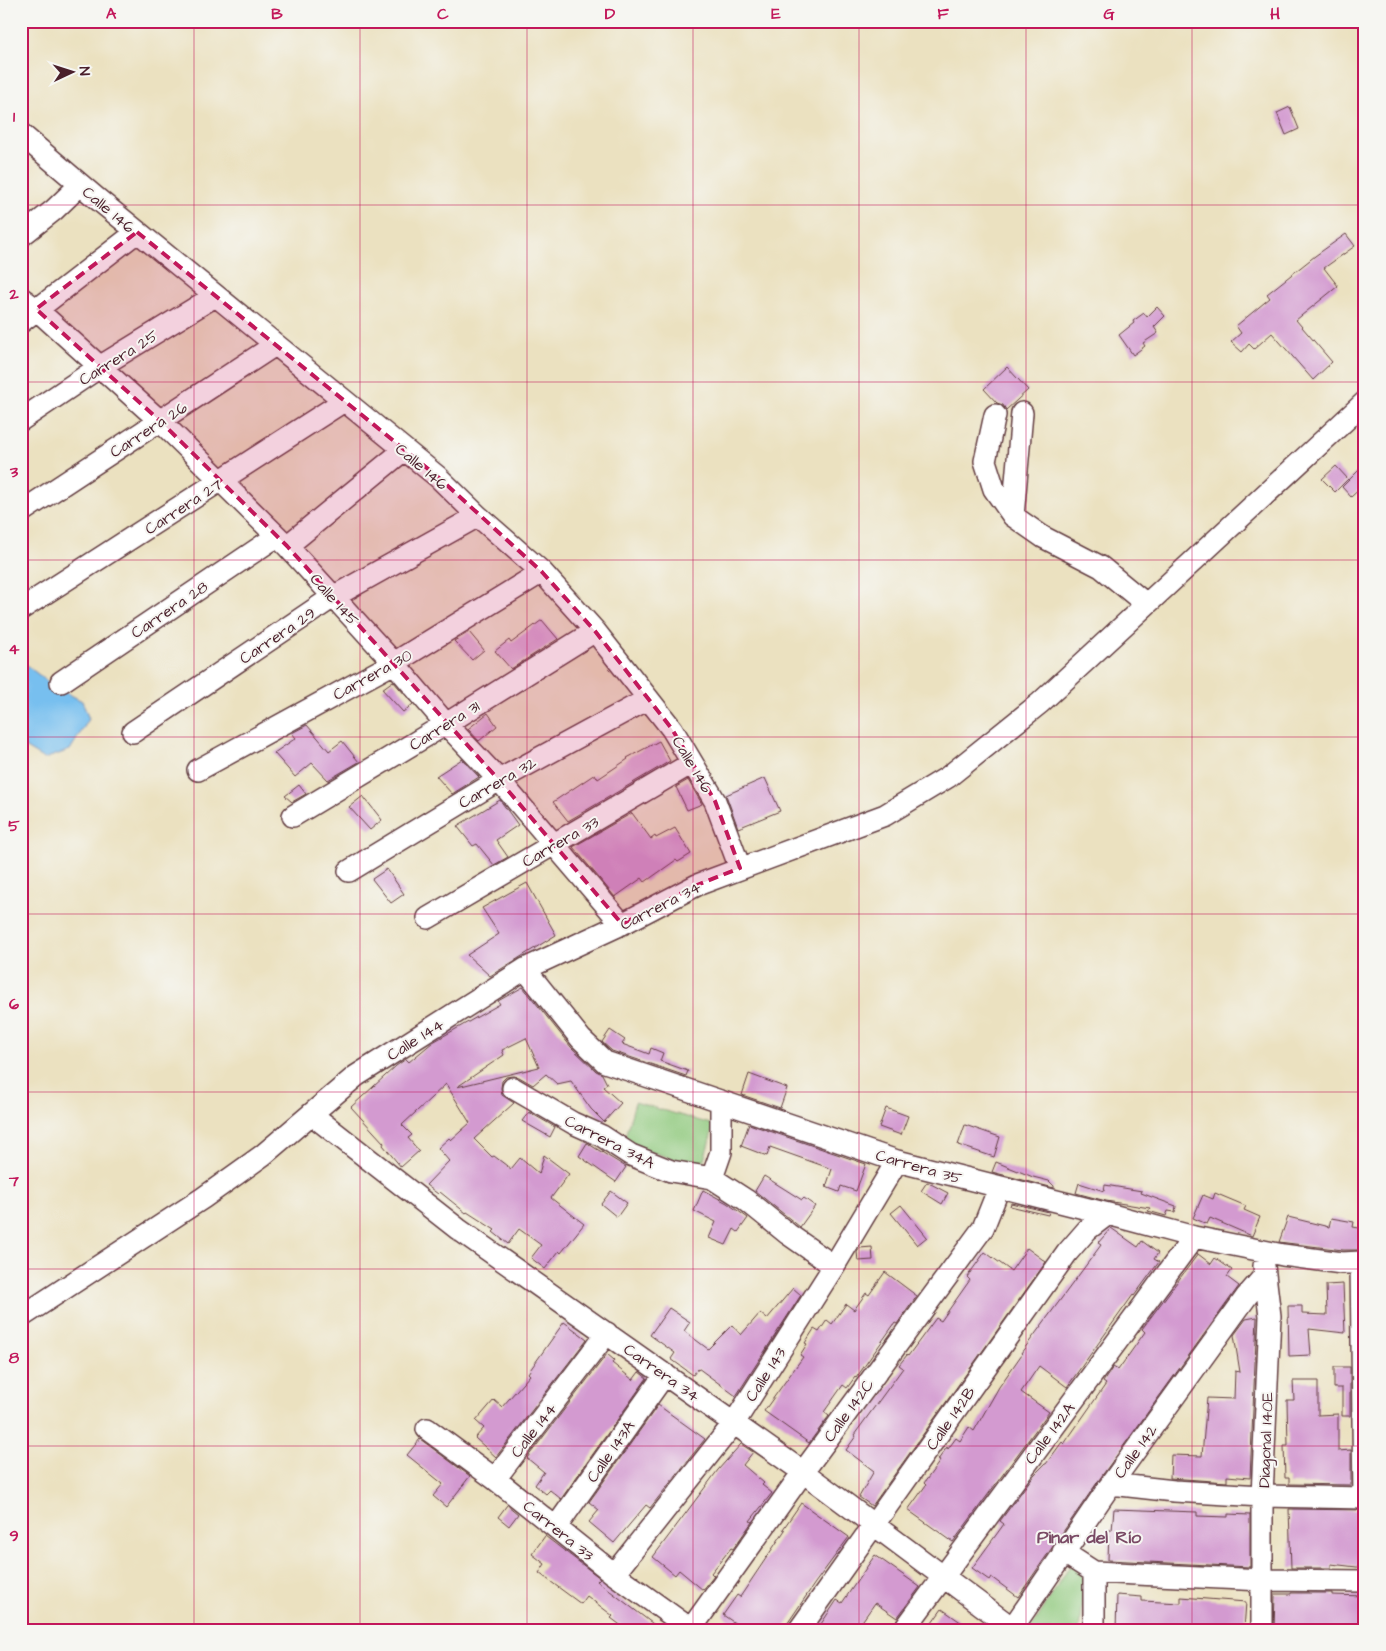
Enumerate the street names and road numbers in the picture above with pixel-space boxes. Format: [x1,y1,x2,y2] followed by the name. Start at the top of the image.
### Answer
[77,181,139,238] street label: Calle 146
[75,324,163,391] street label: Carrera 25
[106,397,192,463] street label: Carrera 26
[390,438,452,495] street label: Calle 146
[141,474,227,540] street label: Carrera 27
[305,569,364,631] street label: Calle 145
[127,576,212,644] street label: Carrera 28
[235,602,320,669] street label: Carrera 29
[329,644,416,706] street label: Carrera 30
[405,695,484,756] street label: Carrera 31
[667,732,718,797] street label: Calle 146
[455,752,540,814] street label: Carrera 32
[518,811,603,873] street label: Carrera 33
[616,876,705,936] street label: Carrera 34
[383,1014,448,1066] street label: Calle 144
[561,1110,658,1174] street label: Carrera 34A
[873,1144,965,1190] street label: Carrera 35
[619,1339,704,1407] street label: Carrera 34
[740,1343,792,1406] street label: Calle 143
[818,1375,879,1447] street label: Calle 142C
[921,1382,981,1455] street label: Calle 142B
[1253,1391,1280,1488] street label: Diagonal 140E
[1019,1398,1080,1469] street label: Calle 142A
[506,1399,562,1462] street label: Calle 144
[581,1416,640,1487] street label: Calle 143A
[1109,1420,1163,1483] street label: Calle 142
[518,1495,598,1566] street label: Carrera 33

